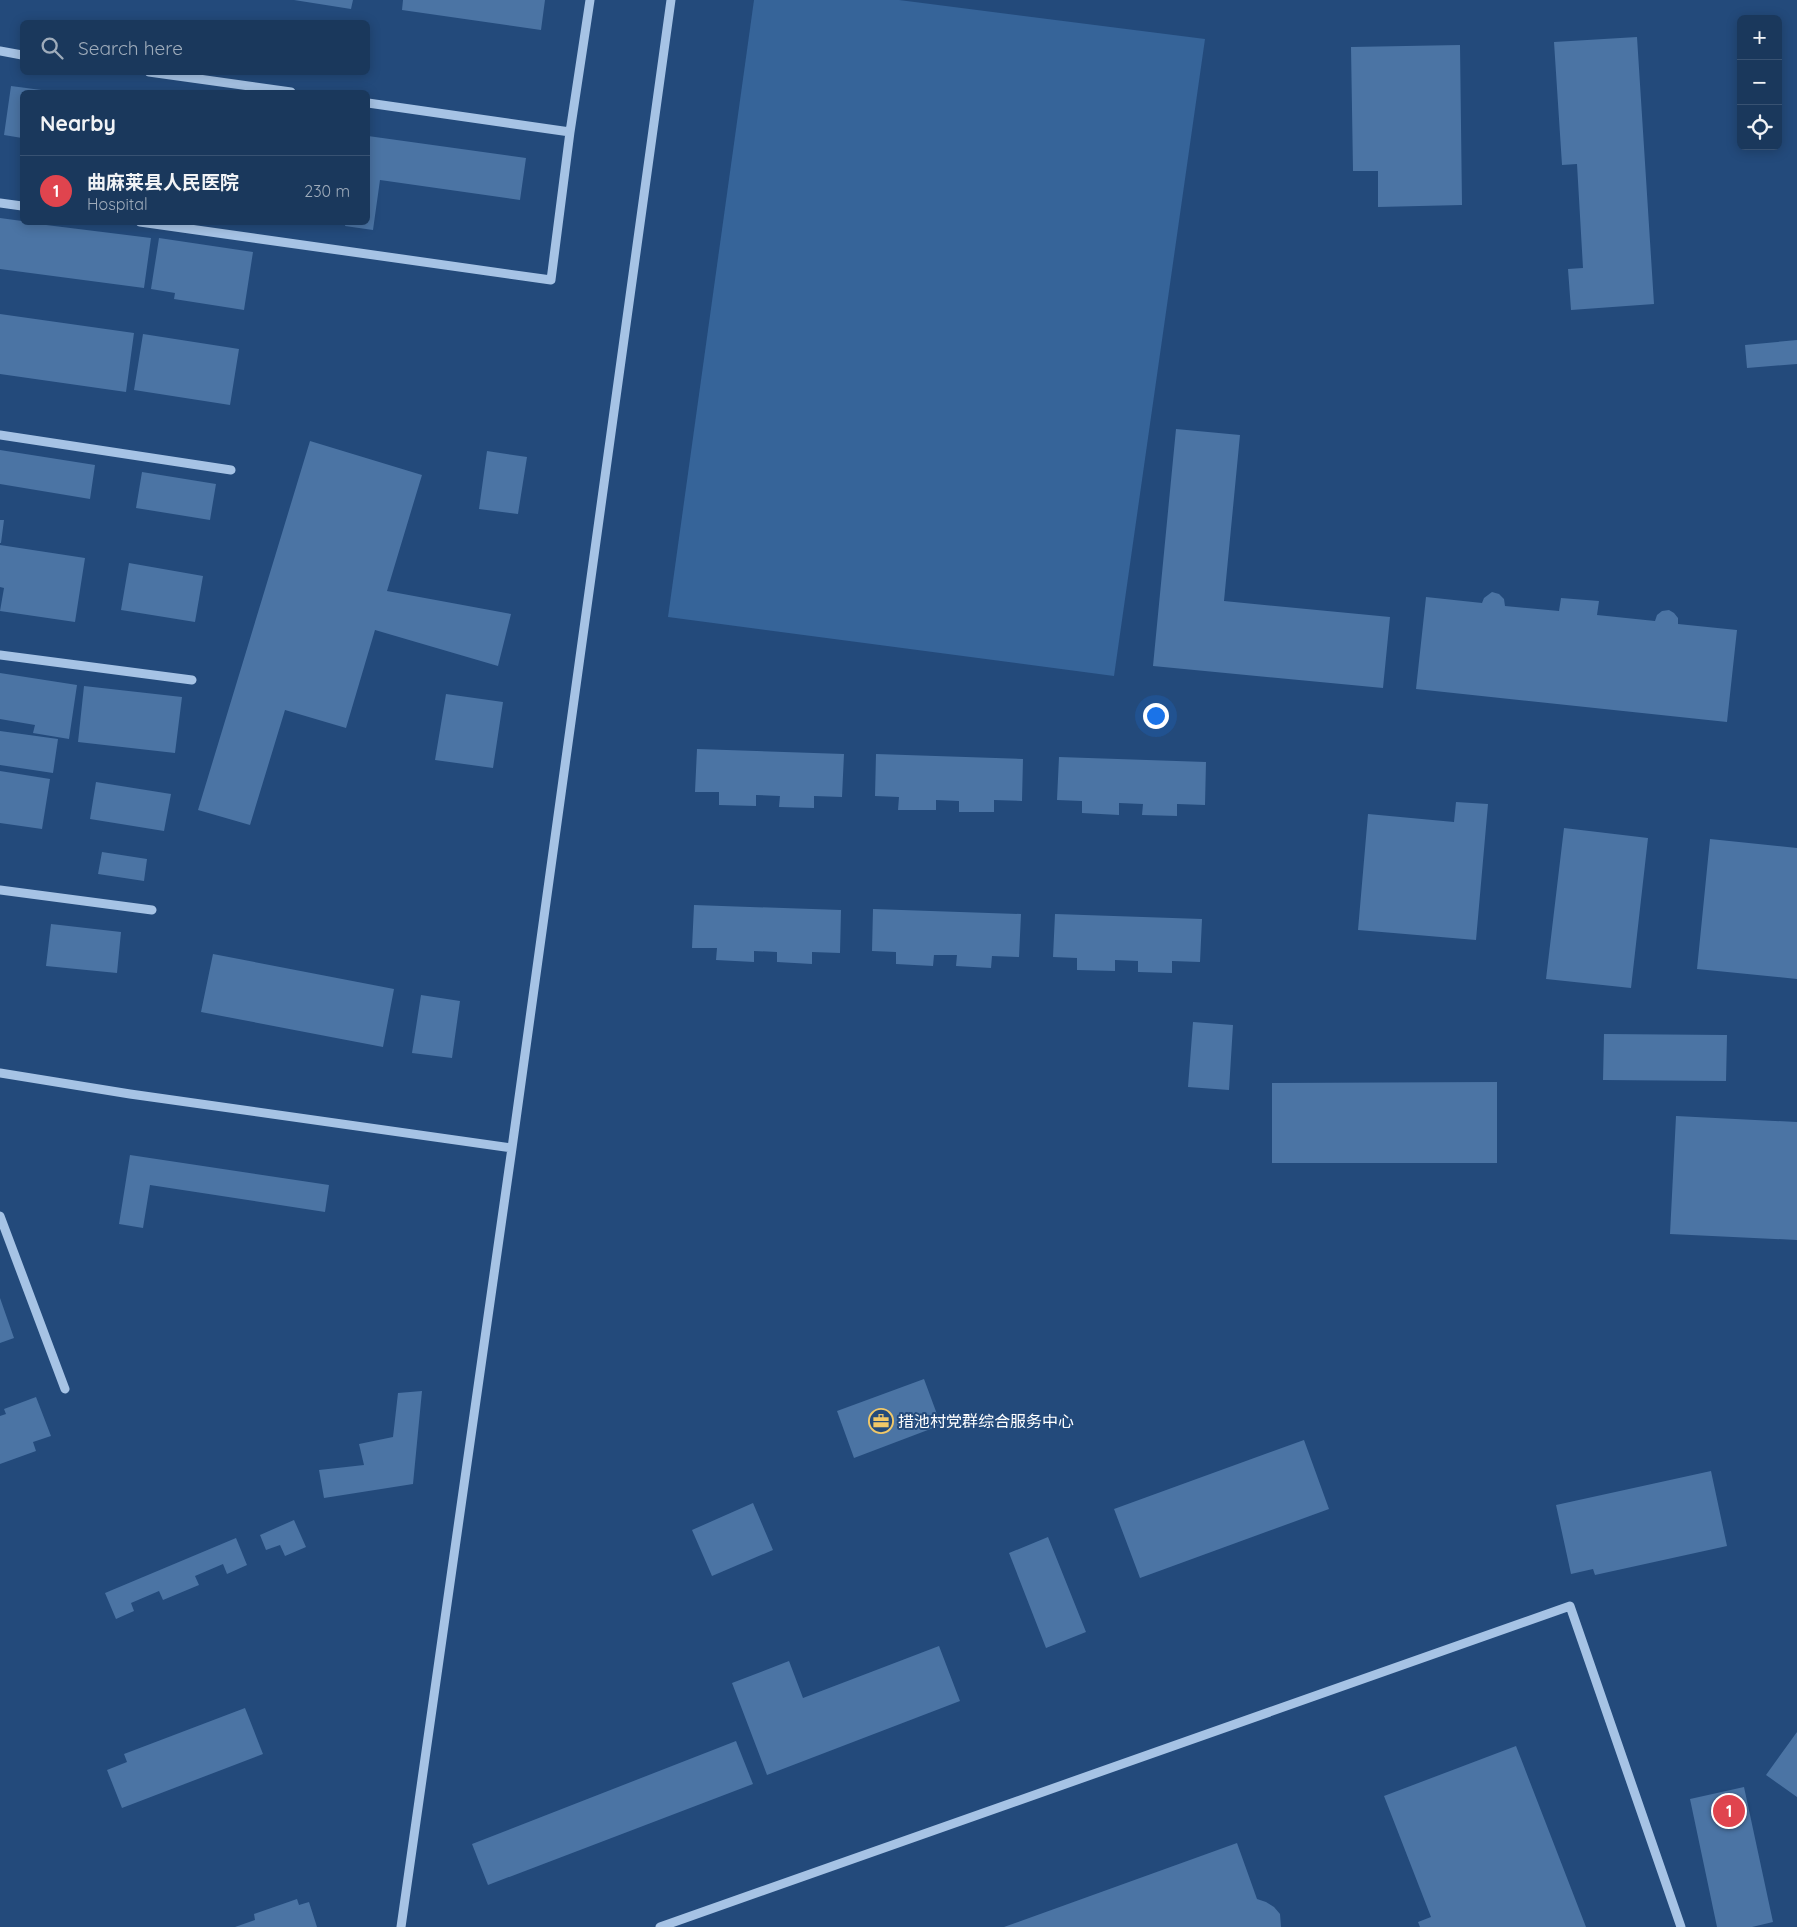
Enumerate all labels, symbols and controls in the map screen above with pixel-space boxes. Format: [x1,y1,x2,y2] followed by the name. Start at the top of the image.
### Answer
[1737,15,1782,150] map controls
[1737,15,1782,60] button: +
[20,20,370,75] search box
[38,34,66,62] icon: search
[78,36,183,60] text: Search here
[1737,60,1782,105] button: −
[1737,105,1782,150] button: locate
[40,110,116,136] text: Nearby
[87,170,239,194] text: 曲麻莱县人民医院
[53,181,59,201] text: 1
[304,181,350,201] text: 230 m
[87,194,148,214] text: Hospital
[1143,703,1169,729] your location
[868,1408,894,1434] office icon: 措池村党群综合服务中心
[898,1411,1074,1431] place label: 措池村党群综合服务中心
[1713,1792,1745,1830] pin: 1

